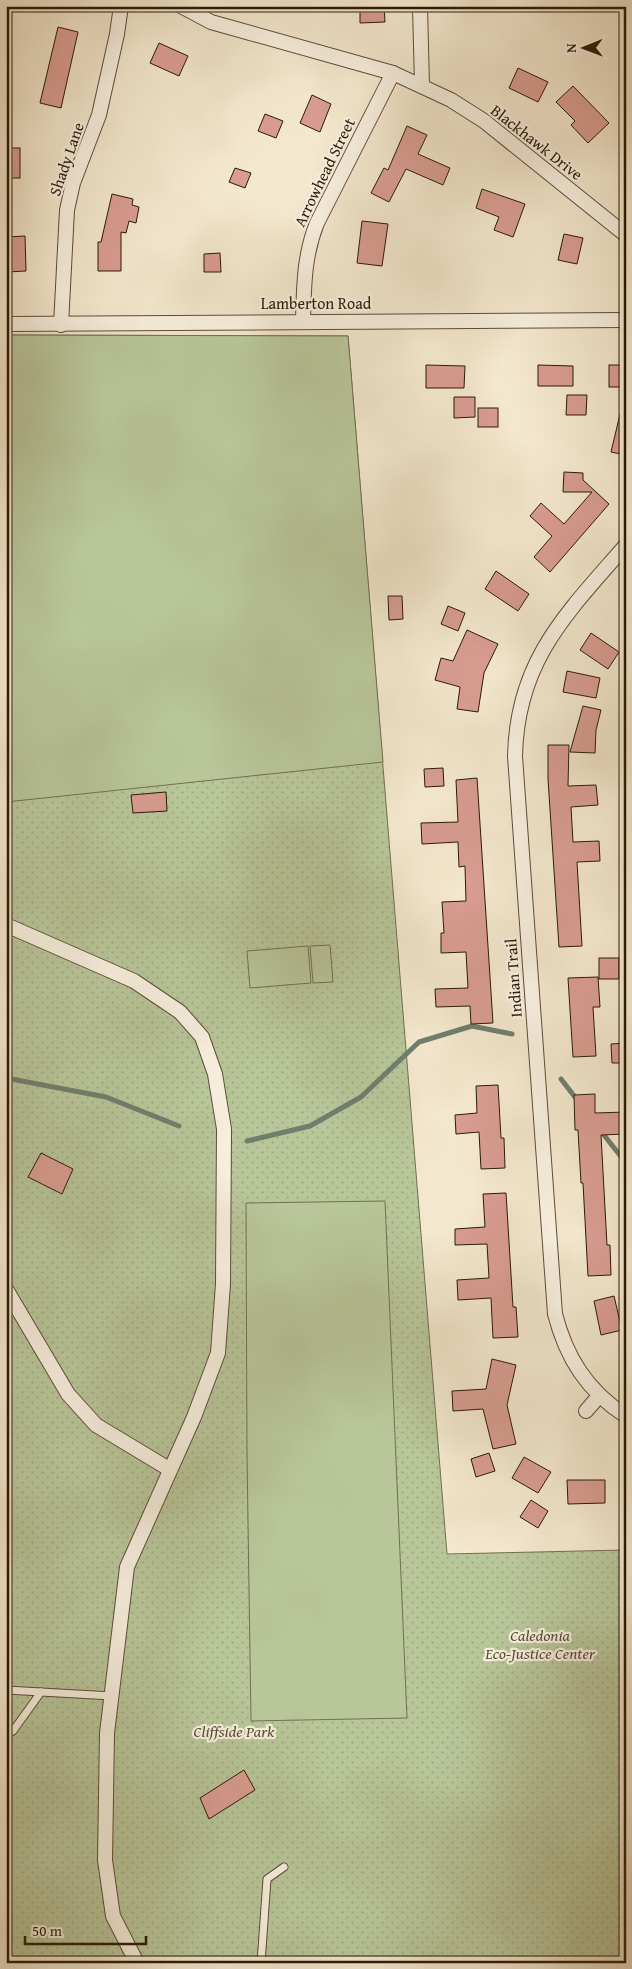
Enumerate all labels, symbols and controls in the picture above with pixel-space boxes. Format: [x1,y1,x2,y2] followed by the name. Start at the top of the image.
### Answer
[560,22,610,72] north arrow
[561,43,581,53] text: N
[486,98,588,186] street label: Blackhawk Drive
[287,113,361,231] street label: Arrowhead Street
[42,119,90,199] street label: Shady Lane
[261,291,372,315] street label: Lamberton Road
[498,937,528,1018] street label: Indian Trail
[484,1623,596,1665] park label: Caledonia Eco-Justice Center
[194,1719,275,1743] park label: Cliffside Park
[25,1914,146,1946] scale bar
[32,1920,63,1941] text: 50 m

